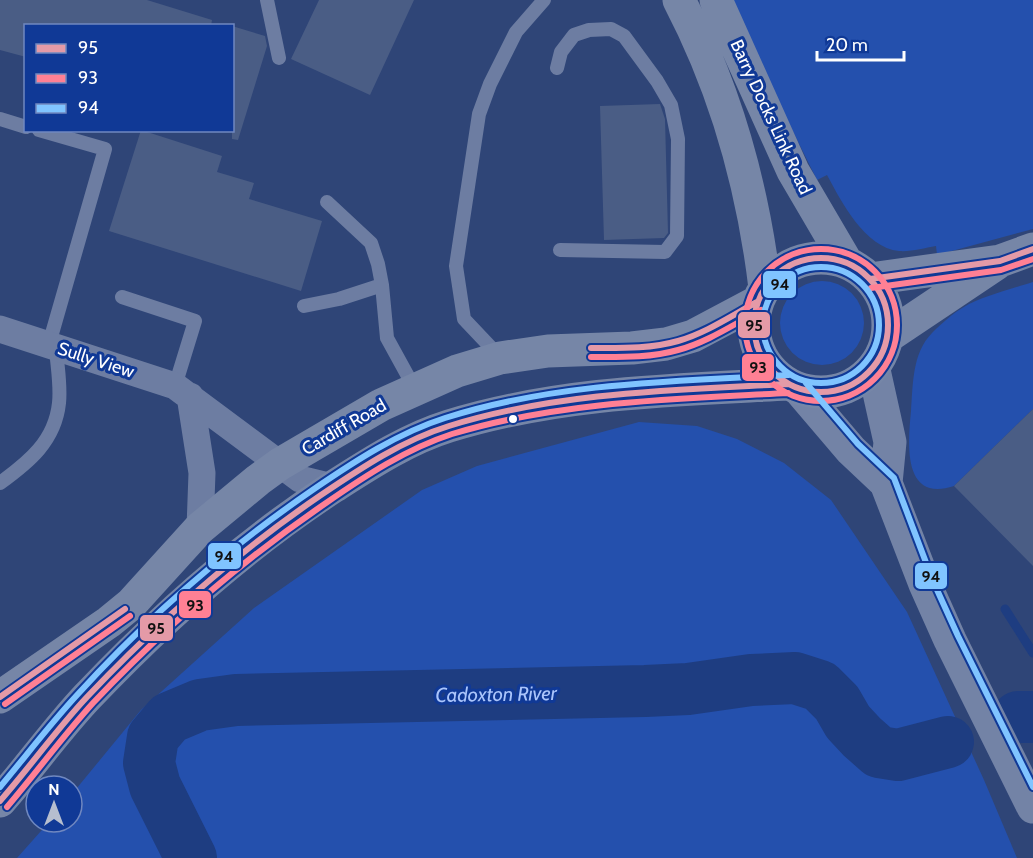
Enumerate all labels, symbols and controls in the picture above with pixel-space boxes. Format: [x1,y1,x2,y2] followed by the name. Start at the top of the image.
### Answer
[24,24,234,132] legend
[817,24,904,62] scale bar
[826,34,868,56] text: 20 m
[725,36,817,198] street label: Barry Docks Link Road
[78,37,98,59] text: 95
[78,67,98,89] text: 93
[78,97,99,119] text: 94
[762,270,797,299] line badge: 94
[771,275,790,294] text: 94
[737,311,771,339] line badge: 95
[745,316,763,335] text: 95
[55,337,137,383] street label: Sully View
[741,353,775,382] line badge: 93
[749,358,767,377] text: 93
[298,394,390,460] street label: Cardiff Road
[507,413,519,425] unlabelled marker
[207,542,242,570] line badge: 94
[215,547,234,566] text: 94
[914,562,948,590] line badge: 94
[922,567,941,586] text: 94
[178,590,212,619] line badge: 93
[186,596,204,615] text: 93
[139,614,174,642] line badge: 95
[147,619,165,638] text: 95
[435,681,558,707] water label: Cadoxton River
[24,774,84,834] north arrow
[48,780,60,799] text: N

